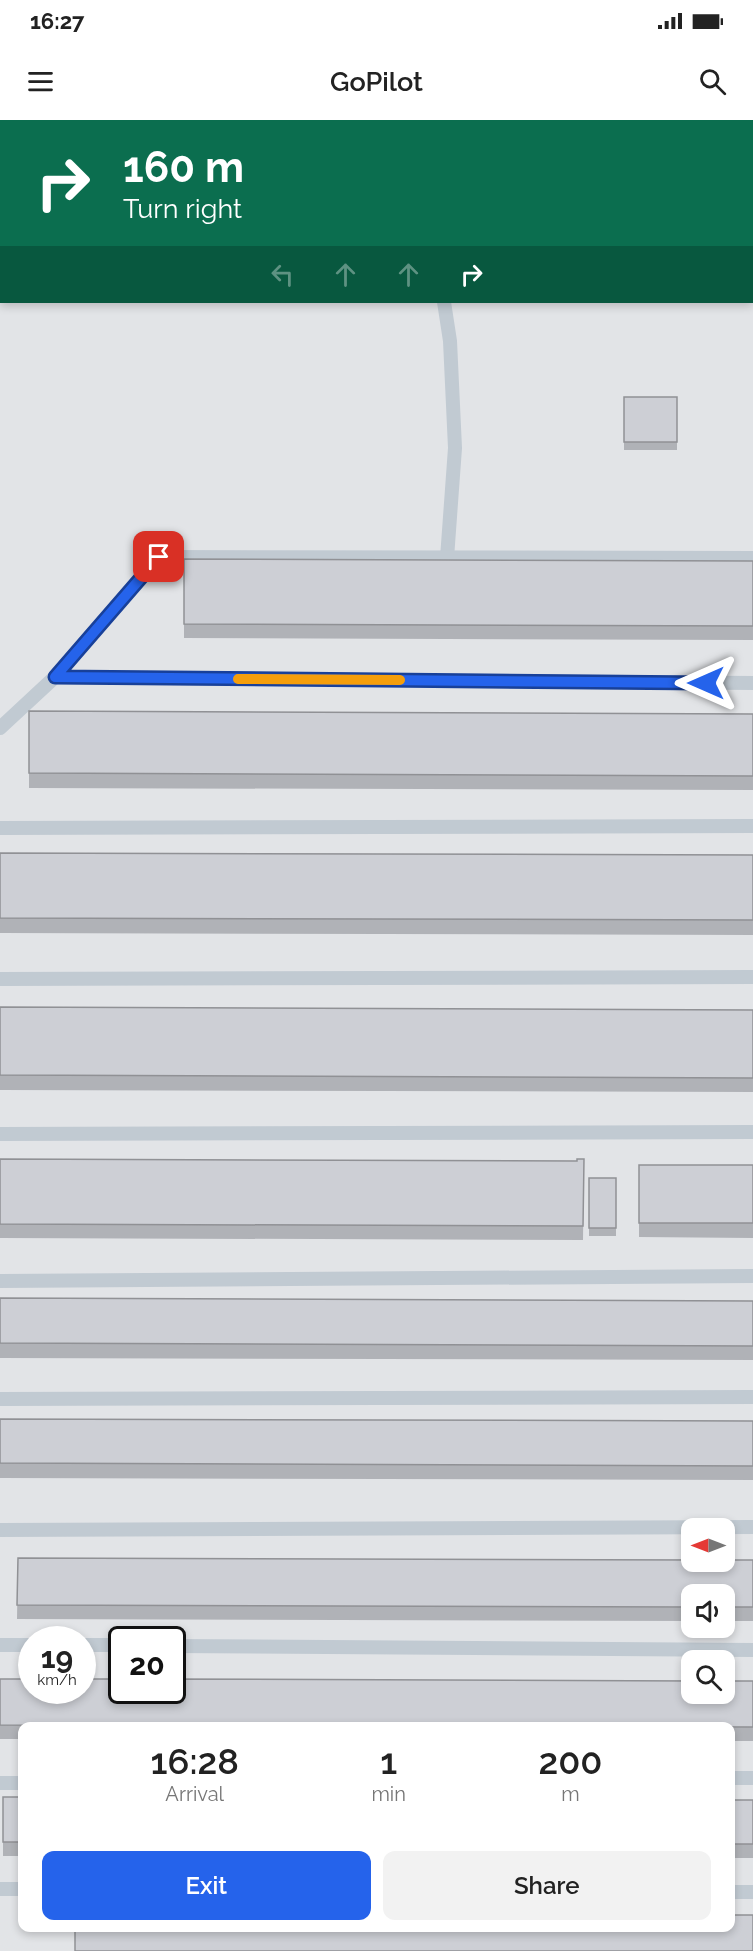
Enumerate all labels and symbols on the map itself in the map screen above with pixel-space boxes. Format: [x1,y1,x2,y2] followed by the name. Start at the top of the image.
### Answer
[133,531,184,582] pin
[674,651,738,715] position arrow
[681,1518,735,1572] north arrow
[108,1626,186,1704] speed limit sign: 20

